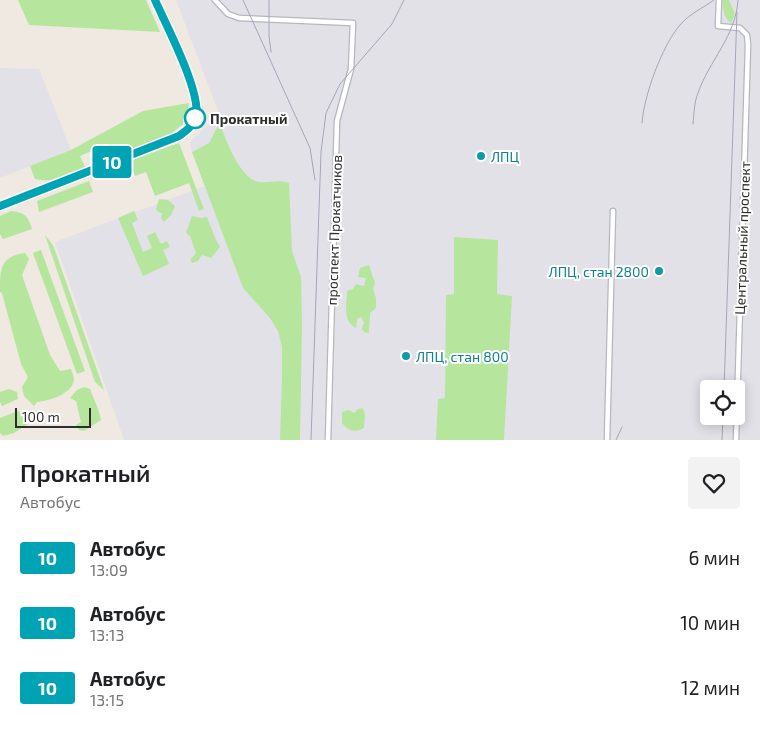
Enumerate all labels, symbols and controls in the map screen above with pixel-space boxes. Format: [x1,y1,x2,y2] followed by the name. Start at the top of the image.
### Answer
[184,107,206,129] marker: Прокатный
[210,110,288,127] place label: Прокатный
[90,146,134,178] line badge: 10
[491,148,519,165] place label: ЛПЦ
[475,150,487,162] marker: ЛПЦ
[102,151,122,173] text: 10
[323,154,345,306] street label: проспект Прокатчиков
[731,161,753,315] street label: Центральный проспект
[549,263,649,280] place label: ЛПЦ, стан 2800
[653,265,665,277] marker: ЛПЦ, стан 2800
[416,348,509,365] place label: ЛПЦ, стан 800
[400,350,412,362] marker: ЛПЦ, стан 800
[700,380,745,425] map controls
[700,380,745,425] button: locate
[15,405,91,428] scale bar
[22,408,60,425] text: 100 m
[688,457,740,509] button: heart
[20,458,150,487] text: Прокатный
[20,492,81,511] text: Автобус
[90,537,166,560] text: Автобус
[688,546,740,569] text: 6 мин
[38,547,57,569] text: 10
[90,560,128,579] text: 13:09
[90,602,166,625] text: Автобус
[680,611,740,634] text: 10 мин
[38,612,57,634] text: 10
[90,625,124,644] text: 13:13
[90,667,166,690] text: Автобус
[681,676,740,699] text: 12 мин
[38,677,57,699] text: 10
[90,690,124,709] text: 13:15

